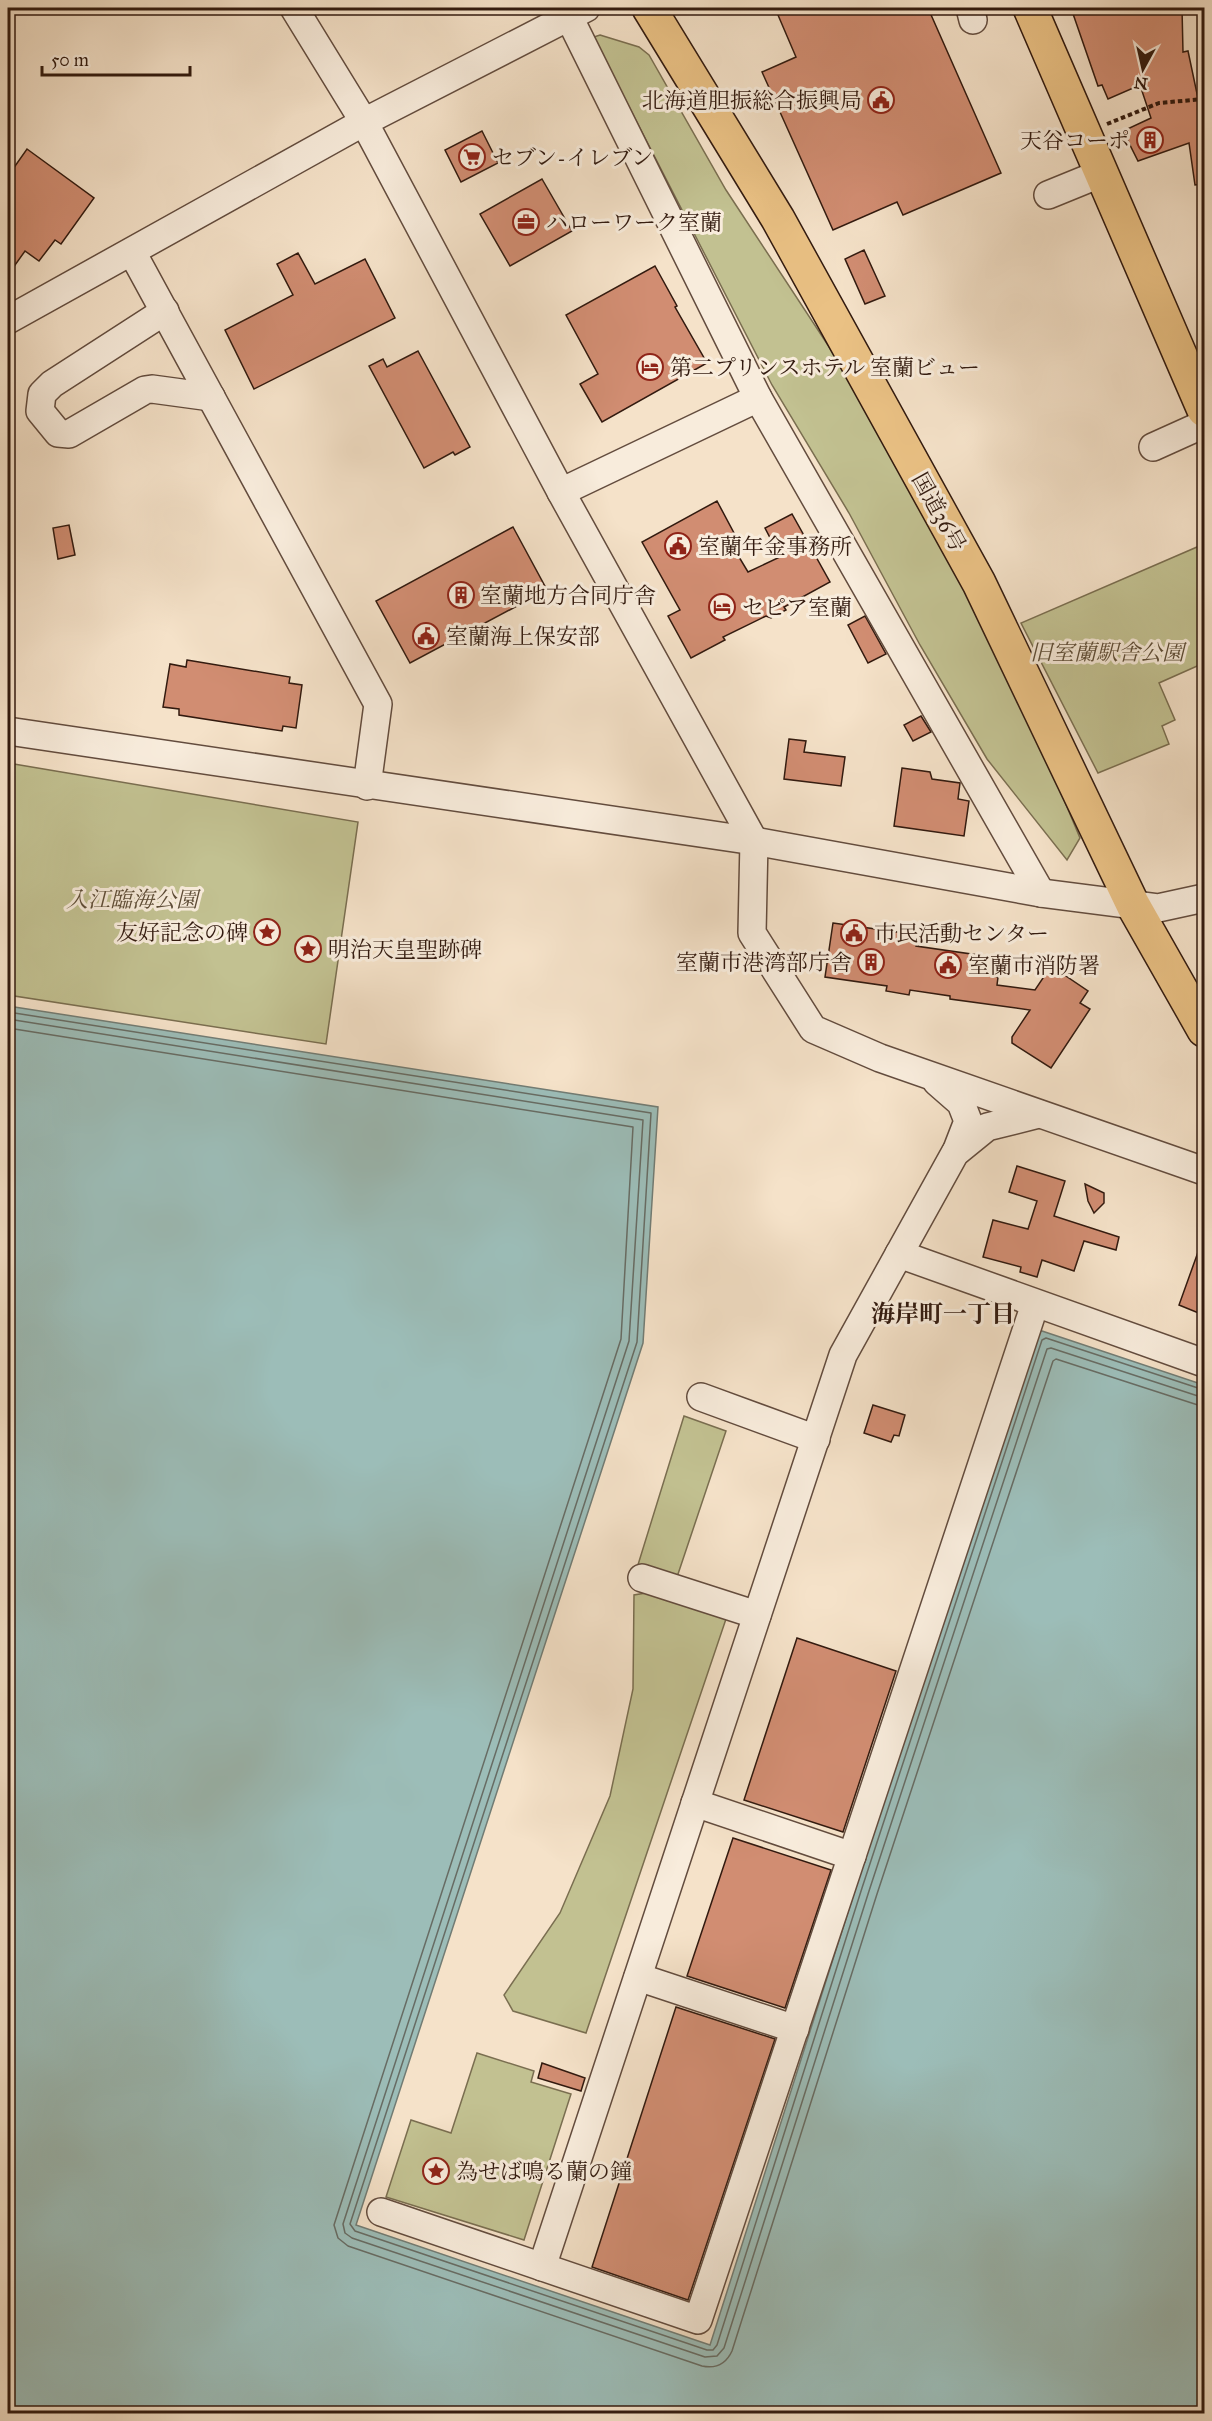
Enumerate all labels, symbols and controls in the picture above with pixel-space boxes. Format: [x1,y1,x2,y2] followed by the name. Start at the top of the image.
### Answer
[42,39,190,77] scale bar
[1113,39,1173,99] north arrow
[51,49,89,71] text: 50 m
[1133,73,1149,94] text: N
[866,85,896,115] public building icon: 北海道胆振総合振興局
[642,87,862,114] place label: 北海道胆振総合振興局
[1135,125,1165,155] building icon: 天谷コーポ
[1020,127,1130,154] place label: 天谷コーポ
[457,142,487,172] supermarket icon: セブン-イレブン
[492,144,653,171] place label: セブン-イレブン
[511,207,541,237] office icon: ハローワーク室蘭
[546,209,722,236] place label: ハローワーク室蘭
[635,352,665,382] hotel icon: 第二プリンスホテル 室蘭ビュー
[670,354,980,381] place label: 第二プリンスホテル 室蘭ビュー
[906,468,972,556] street label: 国道36号
[663,531,693,561] public building icon: 室蘭年金事務所
[698,533,852,560] place label: 室蘭年金事務所
[446,580,476,610] building icon: 室蘭地方合同庁舎
[480,582,656,609] place label: 室蘭地方合同庁舎
[707,592,737,622] hotel icon: セピア室蘭
[742,594,852,621] place label: セピア室蘭
[411,621,441,651] public building icon: 室蘭海上保安部
[446,623,600,650] place label: 室蘭海上保安部
[1030,639,1187,666] park label: 旧室蘭駅舎公園
[66,886,201,913] park label: 入江臨海公園
[252,917,282,947] place icon: 友好記念の碑
[839,918,869,948] public building icon: 市民活動センター
[116,919,248,946] place label: 友好記念の碑
[874,920,1049,947] place label: 市民活動センター
[293,934,323,964] place icon: 明治天皇聖跡碑
[328,936,482,963] place label: 明治天皇聖跡碑
[856,947,886,977] building icon: 室蘭市港湾部庁舎
[676,949,852,976] place label: 室蘭市港湾部庁舎
[933,950,963,980] public building icon: 室蘭市消防署
[968,952,1100,979] place label: 室蘭市消防署
[871,1299,1015,1329] district label: 海岸町一丁目
[421,2156,451,2186] place icon: 為せば鳴る蘭の鐘
[456,2158,632,2185] place label: 為せば鳴る蘭の鐘

